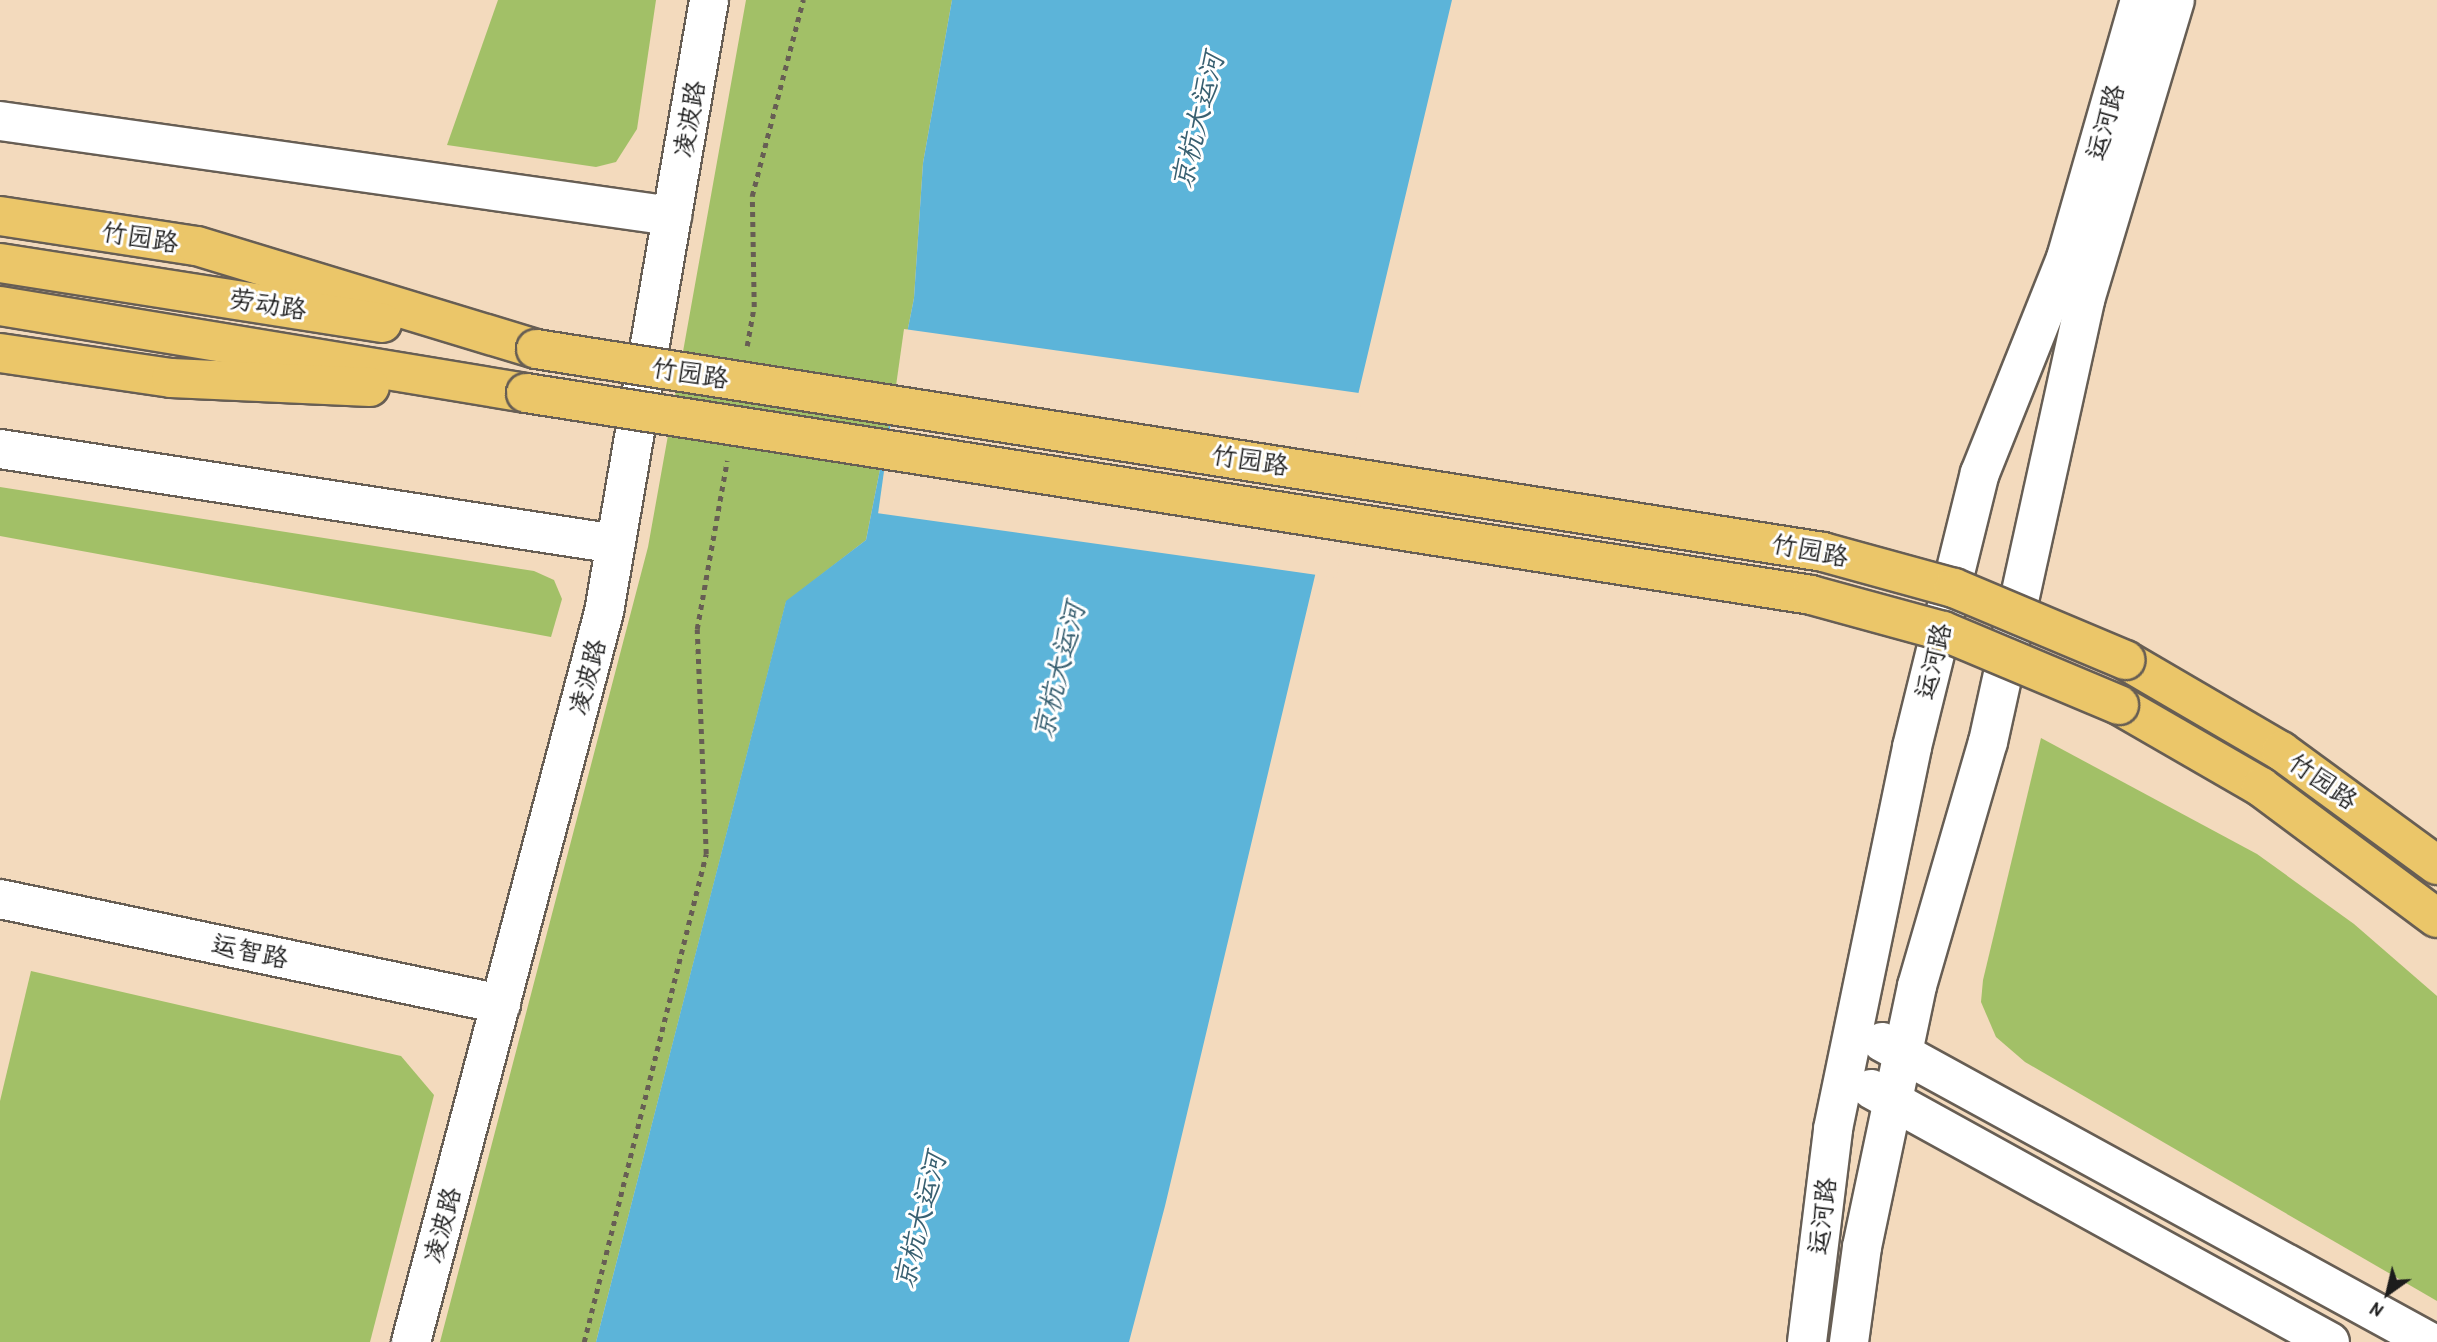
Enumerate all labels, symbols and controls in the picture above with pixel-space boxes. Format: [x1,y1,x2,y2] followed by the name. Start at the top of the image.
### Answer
[1164,49,1230,193] water label: 京杭大运河
[667,78,711,160] street label: 凌波路
[2079,80,2131,164] street label: 运河路
[99,215,181,259] street label: 竹园路
[227,282,309,326] street label: 劳动路
[649,351,731,395] street label: 竹园路
[1209,438,1291,482] street label: 竹园路
[1769,527,1851,573] street label: 竹园路
[1025,599,1091,743] water label: 京杭大运河
[1908,619,1958,703] street label: 运河路
[562,635,612,719] street label: 凌波路
[2282,746,2364,816] street label: 竹园路
[209,928,291,974] street label: 运智路
[886,1149,952,1293] water label: 京杭大运河
[1802,1175,1842,1257] street label: 运河路
[417,1183,467,1267] street label: 凌波路
[2353,1258,2423,1328] north arrow
[2365,1297,2388,1324] text: N

